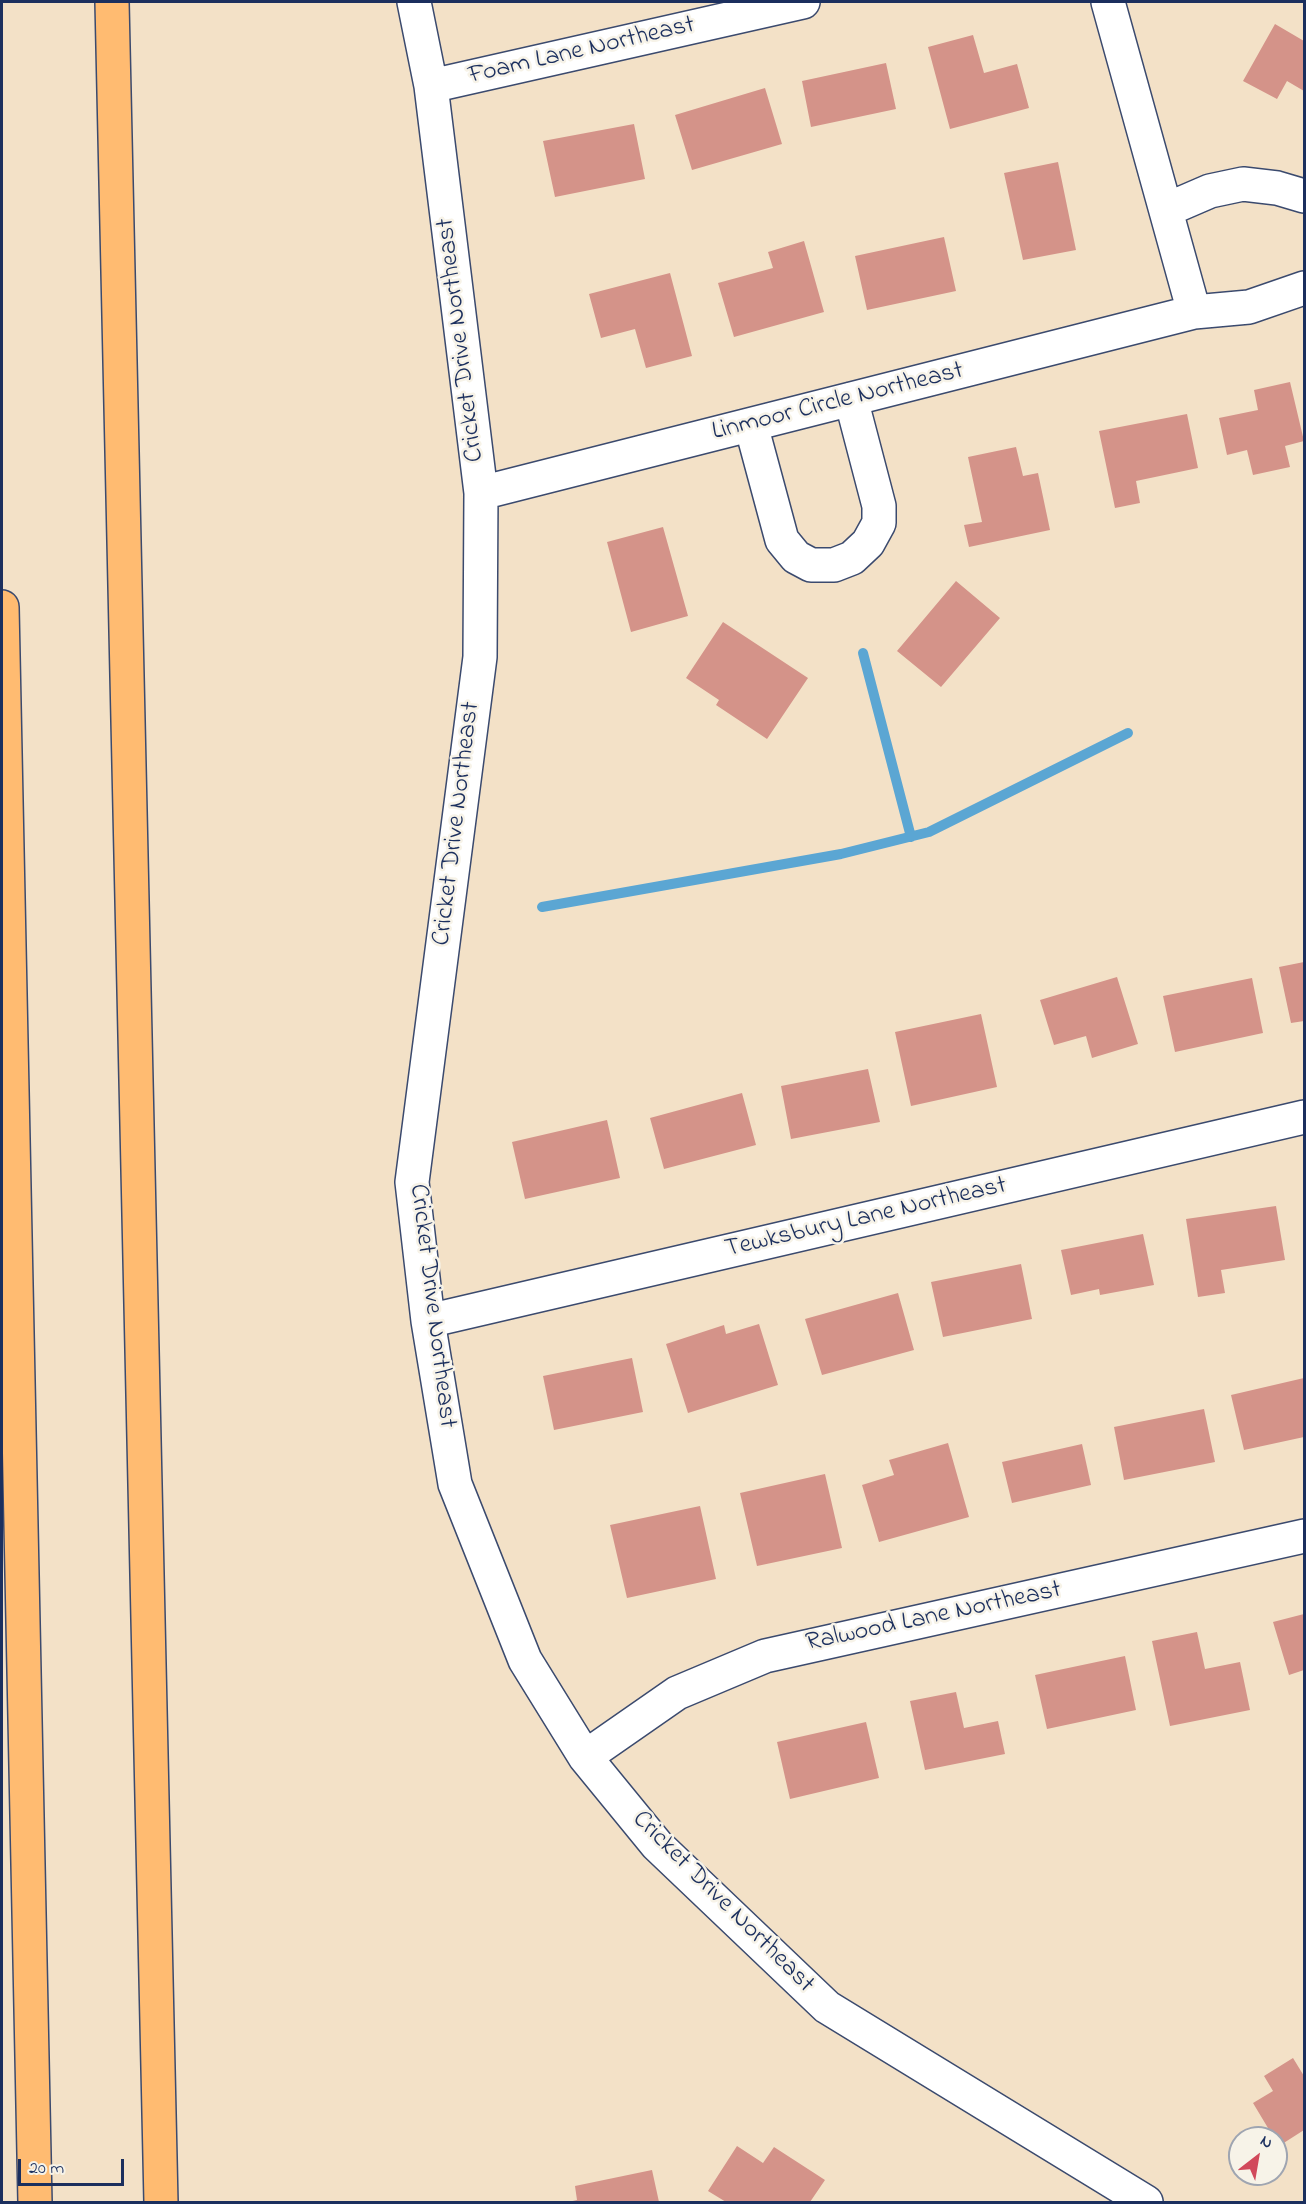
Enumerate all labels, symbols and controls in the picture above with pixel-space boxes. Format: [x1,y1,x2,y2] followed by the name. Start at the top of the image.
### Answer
[466,11,698,93] street label: Foam Lane Northeast
[432,216,492,464] street label: Cricket Drive Northeast
[709,357,967,449] street label: Linmoor Circle Northeast
[428,700,488,948] street label: Cricket Drive Northeast
[722,1171,1010,1267] street label: Tewksbury Lane Northeast
[401,1182,461,1430] street label: Cricket Drive Northeast
[803,1576,1065,1660] street label: Ralwood Lane Northeast
[624,1805,820,2001] street label: Cricket Drive Northeast
[1228,2126,1288,2186] north arrow
[1255,2129,1277,2155] text: N
[21,2147,128,2185] scale bar
[29,2156,64,2182] text: 20 m

